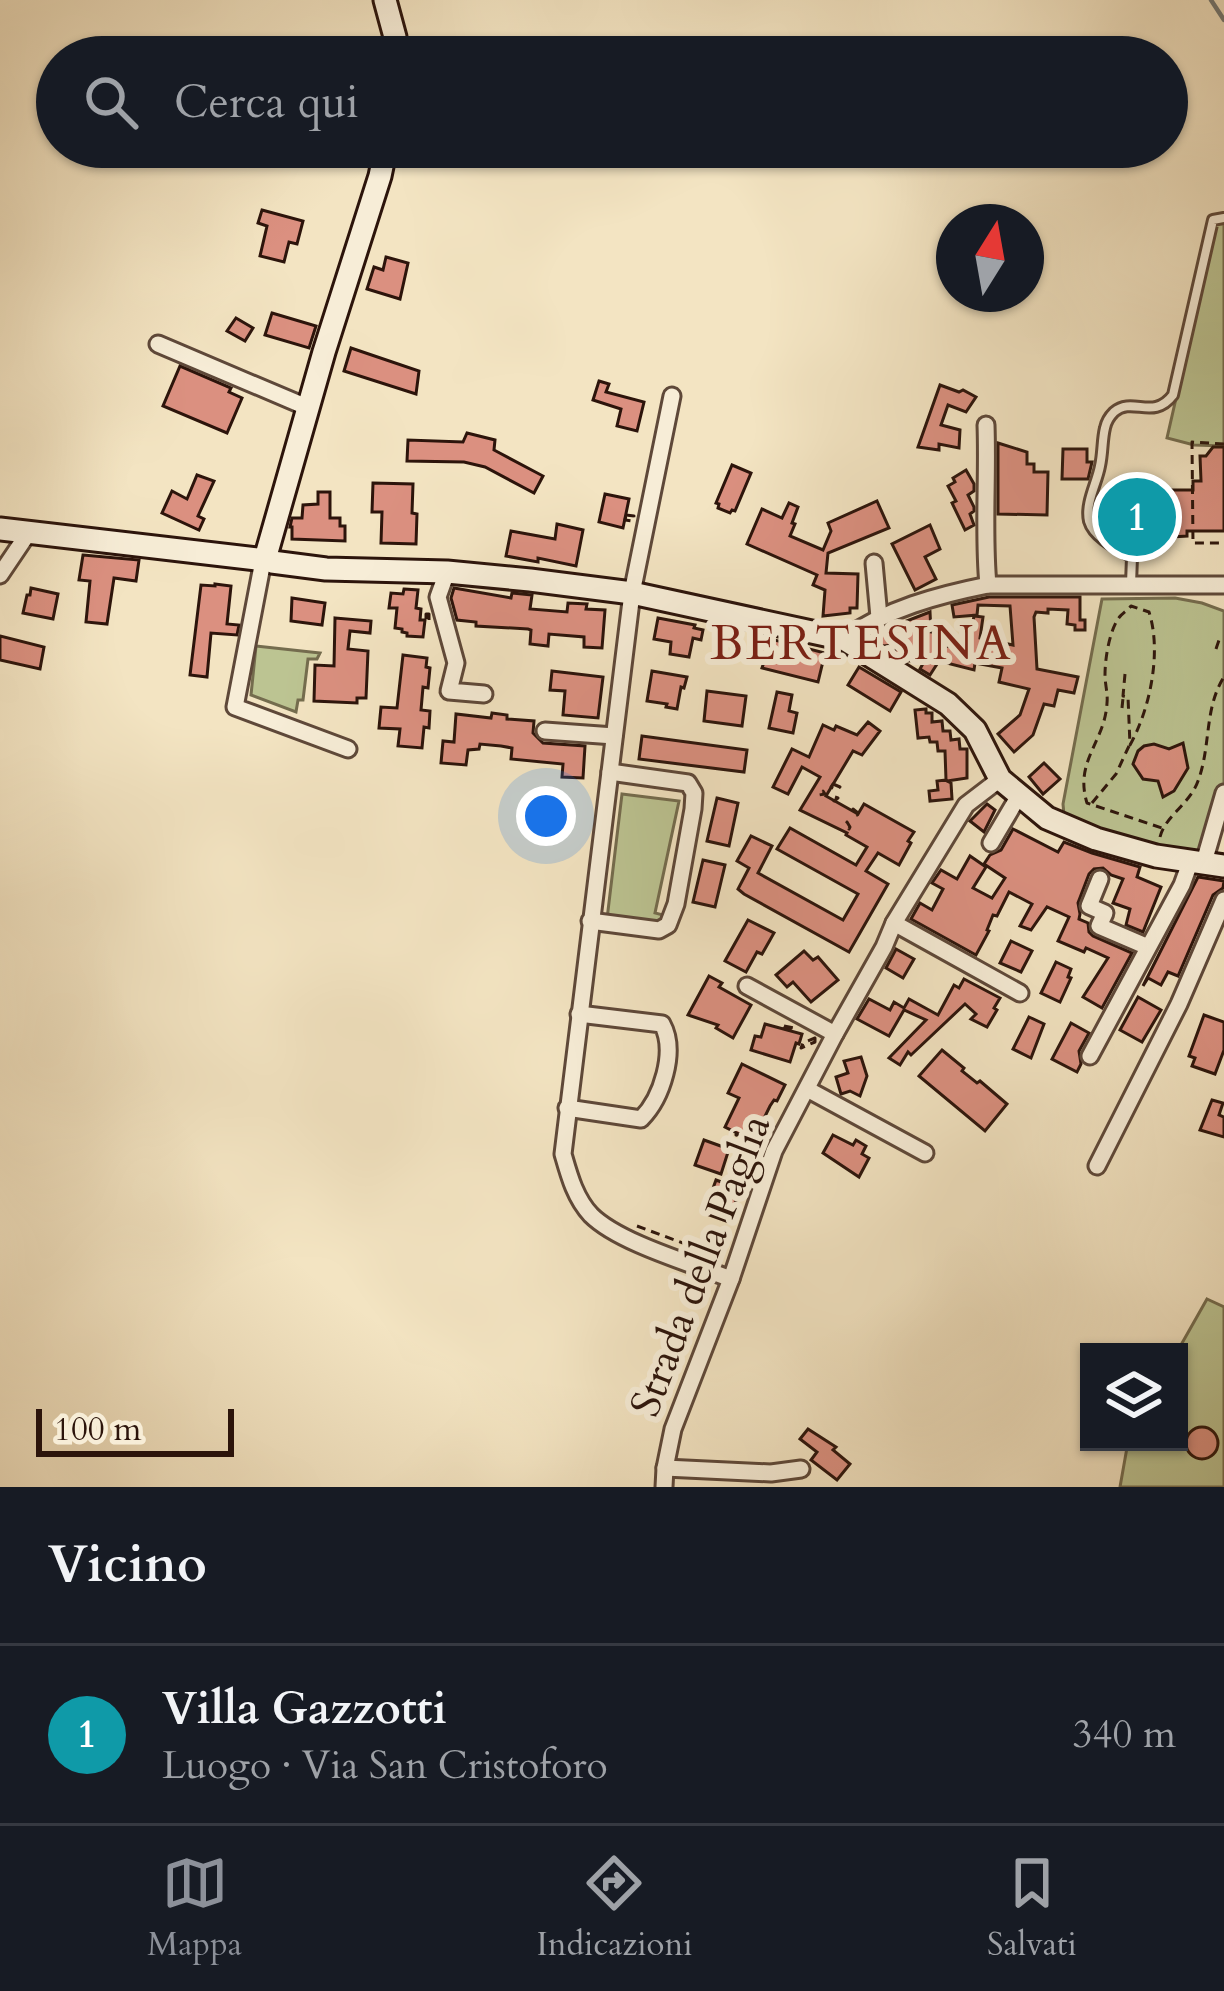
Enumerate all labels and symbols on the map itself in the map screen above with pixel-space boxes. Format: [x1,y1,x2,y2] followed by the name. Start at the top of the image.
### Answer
[936,204,1044,312] north arrow
[1098,472,1176,562] pin: 1
[711,611,1013,676] district label: BERTESINA
[516,786,576,846] your location
[617,1106,784,1425] street label: Strada della Paglia
[36,1403,234,1456] scale bar

